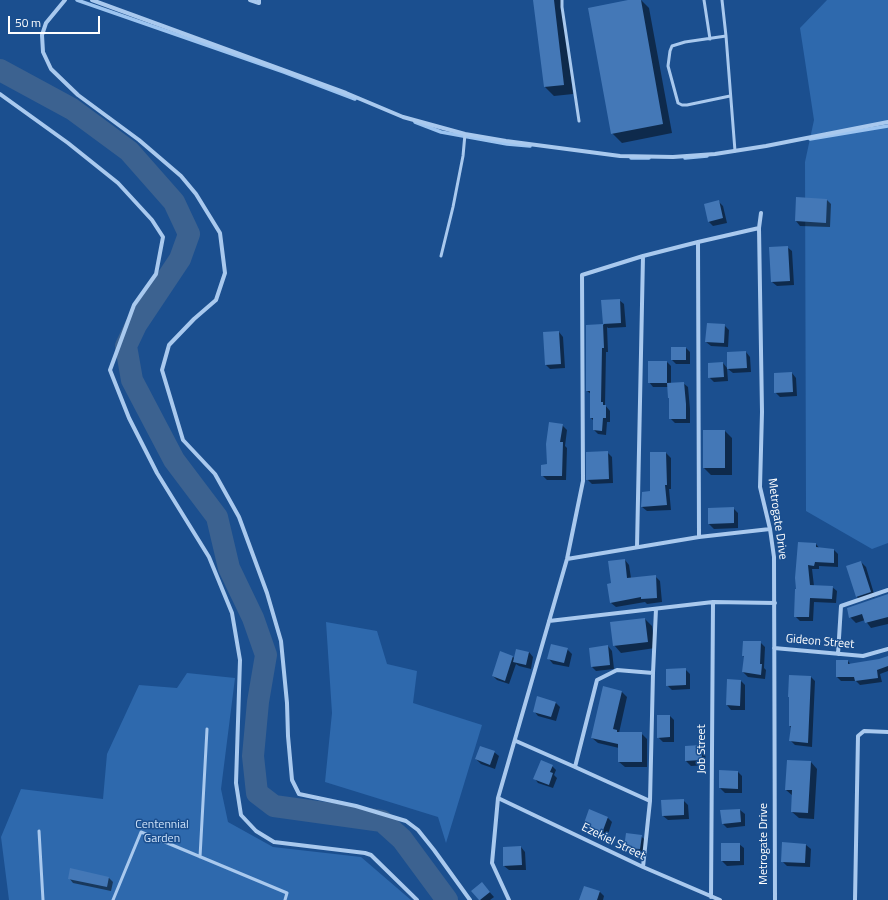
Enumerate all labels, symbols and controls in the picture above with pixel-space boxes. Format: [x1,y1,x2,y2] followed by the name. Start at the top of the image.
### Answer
[10,8,102,34] scale bar
[15,13,41,32] text: 50 m
[764,477,790,561] street label: Metrogate Drive
[785,632,855,652] street label: Gideon Street
[695,724,709,774] street label: Job Street
[757,803,771,885] street label: Metrogate Drive
[135,818,189,846] park label: Centennial Garden
[579,820,647,864] street label: Ezekiel Street

